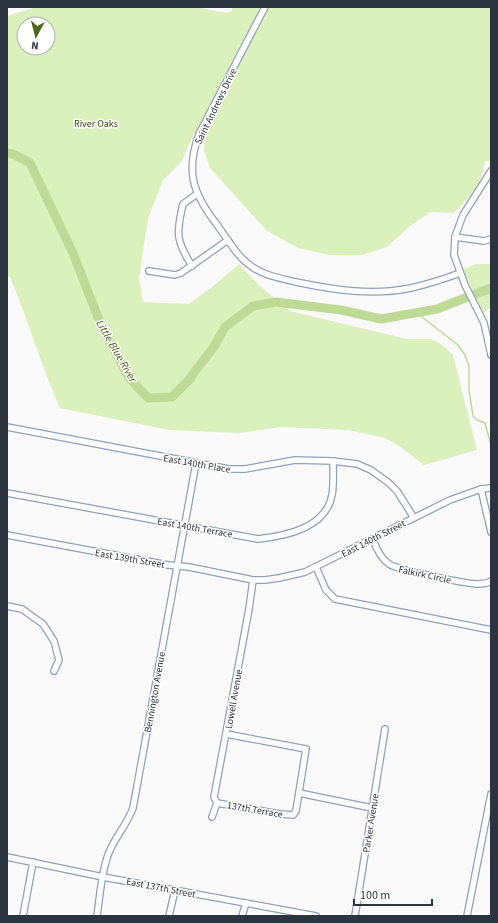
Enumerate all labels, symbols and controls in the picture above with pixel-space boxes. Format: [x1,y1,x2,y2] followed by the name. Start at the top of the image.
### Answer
[16,16,56,56] north arrow
[30,38,39,53] text: N
[191,66,241,147] street label: Saint Andrews Drive
[74,117,118,131] park label: River Oaks
[93,317,141,386] water label: Little Blue River
[162,451,232,477] street label: East 140th Place
[156,514,234,541] street label: East 140th Terrace
[339,516,409,561] street label: East 140th Street
[94,546,166,572] street label: East 139th Street
[397,563,453,587] street label: Falkirk Circle
[141,651,169,734] street label: Bennington Avenue
[222,668,246,730] street label: Lowell Avenue
[359,793,383,854] street label: Parker Avenue
[226,798,284,822] street label: 137th Terrace
[125,874,197,902] street label: East 137th Street
[354,881,432,907] scale bar
[360,887,390,904] text: 100 m

